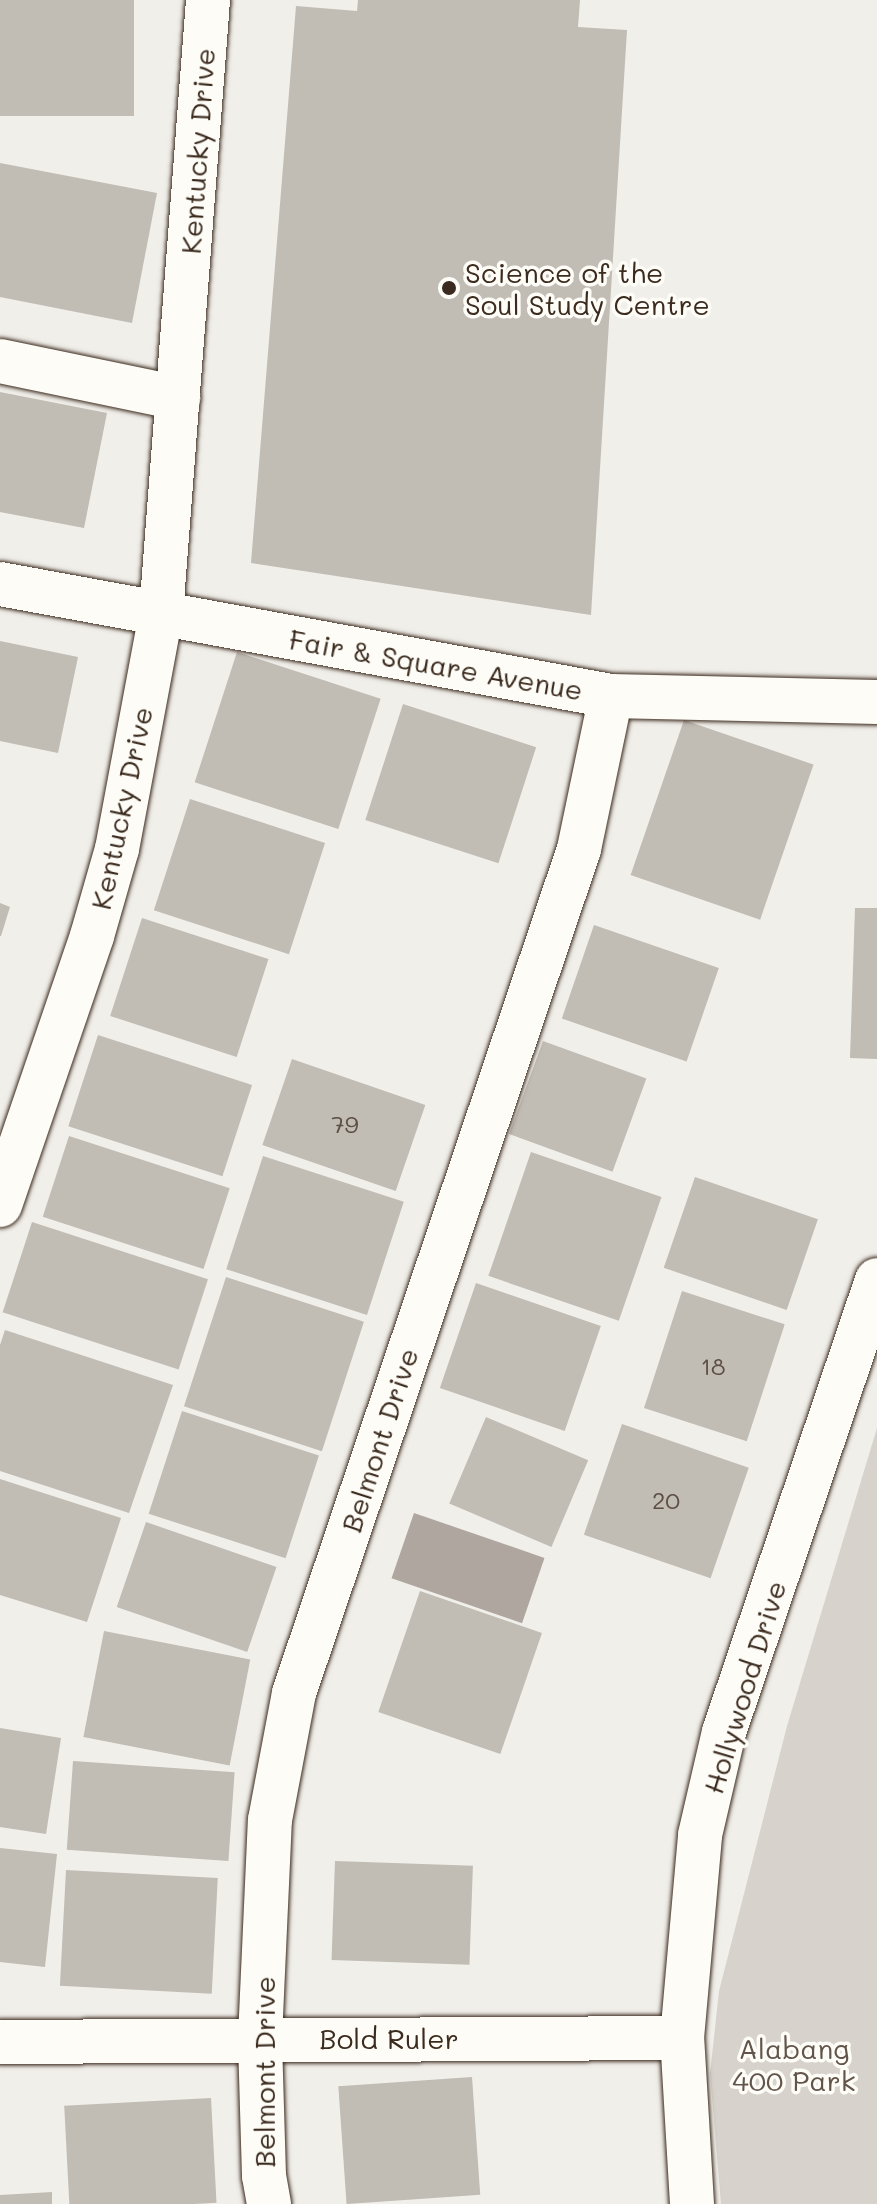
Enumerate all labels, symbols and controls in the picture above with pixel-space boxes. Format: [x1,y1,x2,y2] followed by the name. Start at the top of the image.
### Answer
[173,47,221,255] street label: Kentucky Drive
[465,255,710,321] place label: Science of the Soul Study Centre
[440,279,458,297] marker: Science of the Soul Study Centre
[287,622,585,706] street label: Fair & Square Avenue
[83,704,159,912] street label: Kentucky Drive
[331,1110,359,1138] house number: 79
[333,1344,425,1536] street label: Belmont Drive
[700,1352,726,1380] house number: 18
[652,1486,680,1514] house number: 20
[696,1576,792,1798] street label: Hollywood Drive
[247,1976,281,2168] street label: Belmont Drive
[319,2021,459,2055] street label: Bold Ruler
[732,2031,856,2097] park label: Alabang 400 Park

